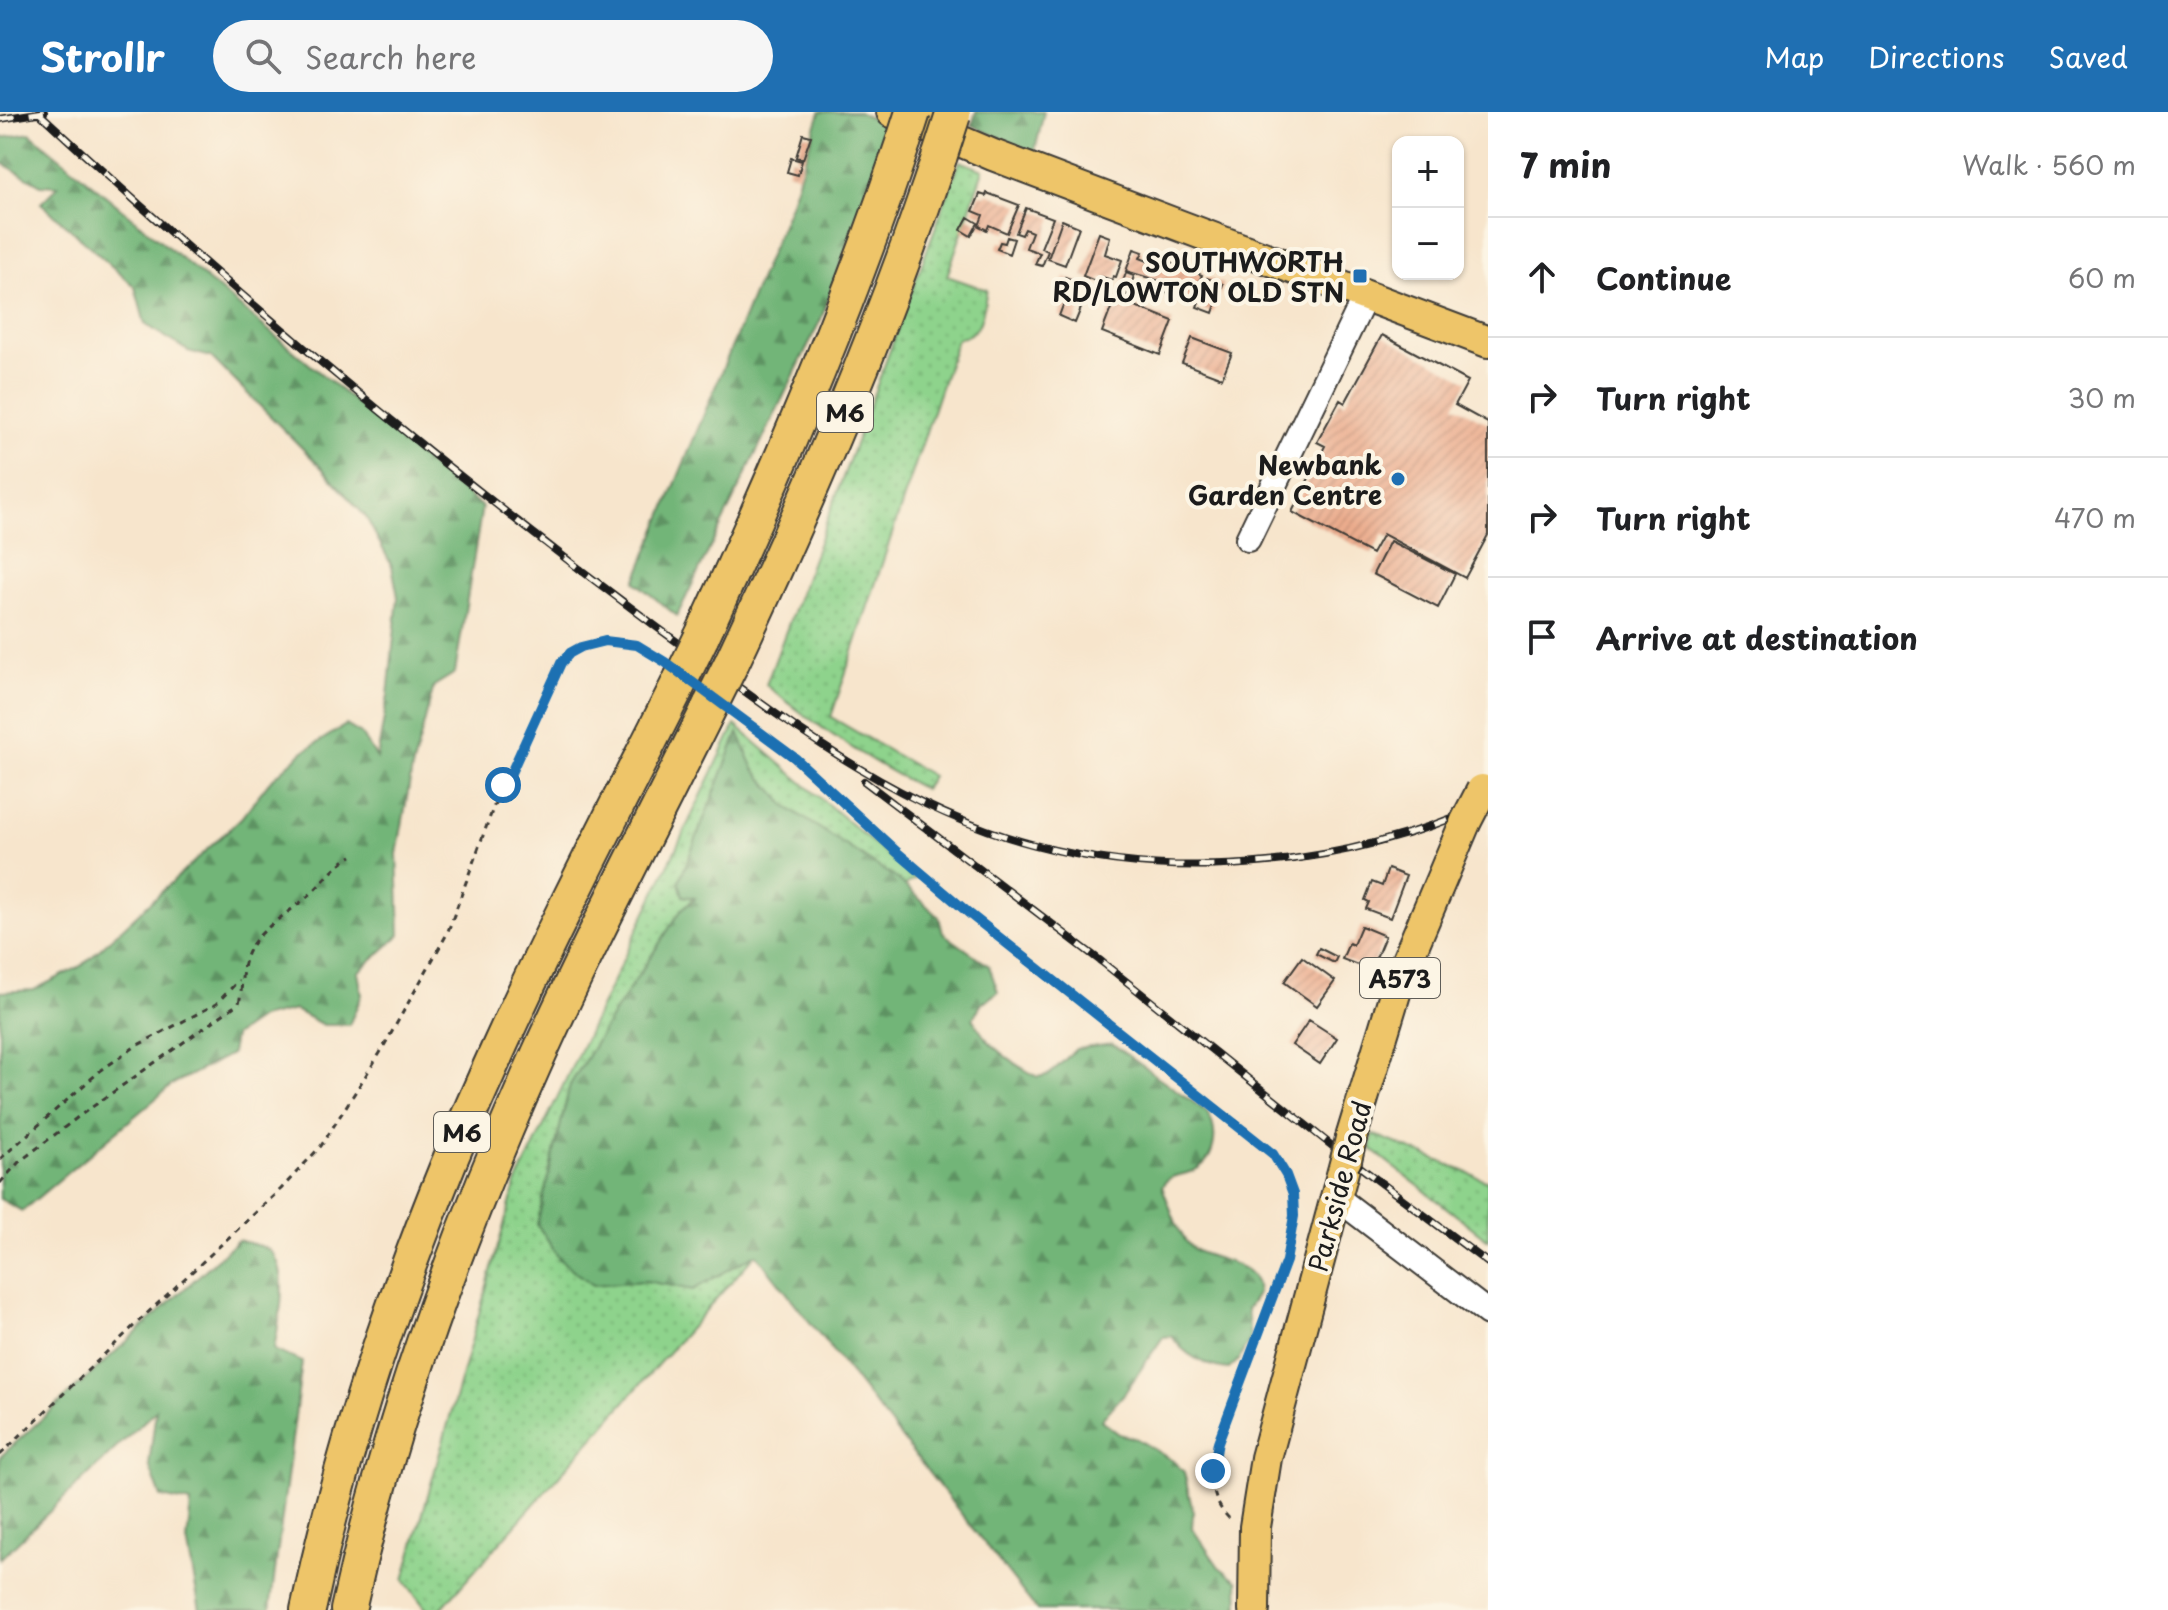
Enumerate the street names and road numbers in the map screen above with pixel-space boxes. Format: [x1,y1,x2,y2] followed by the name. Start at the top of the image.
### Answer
[817,392,873,432] road number: M6
[1360,958,1440,998] road number: A573
[1297,1096,1381,1276] street label: Parkside Road
[434,1112,490,1152] road number: M6

